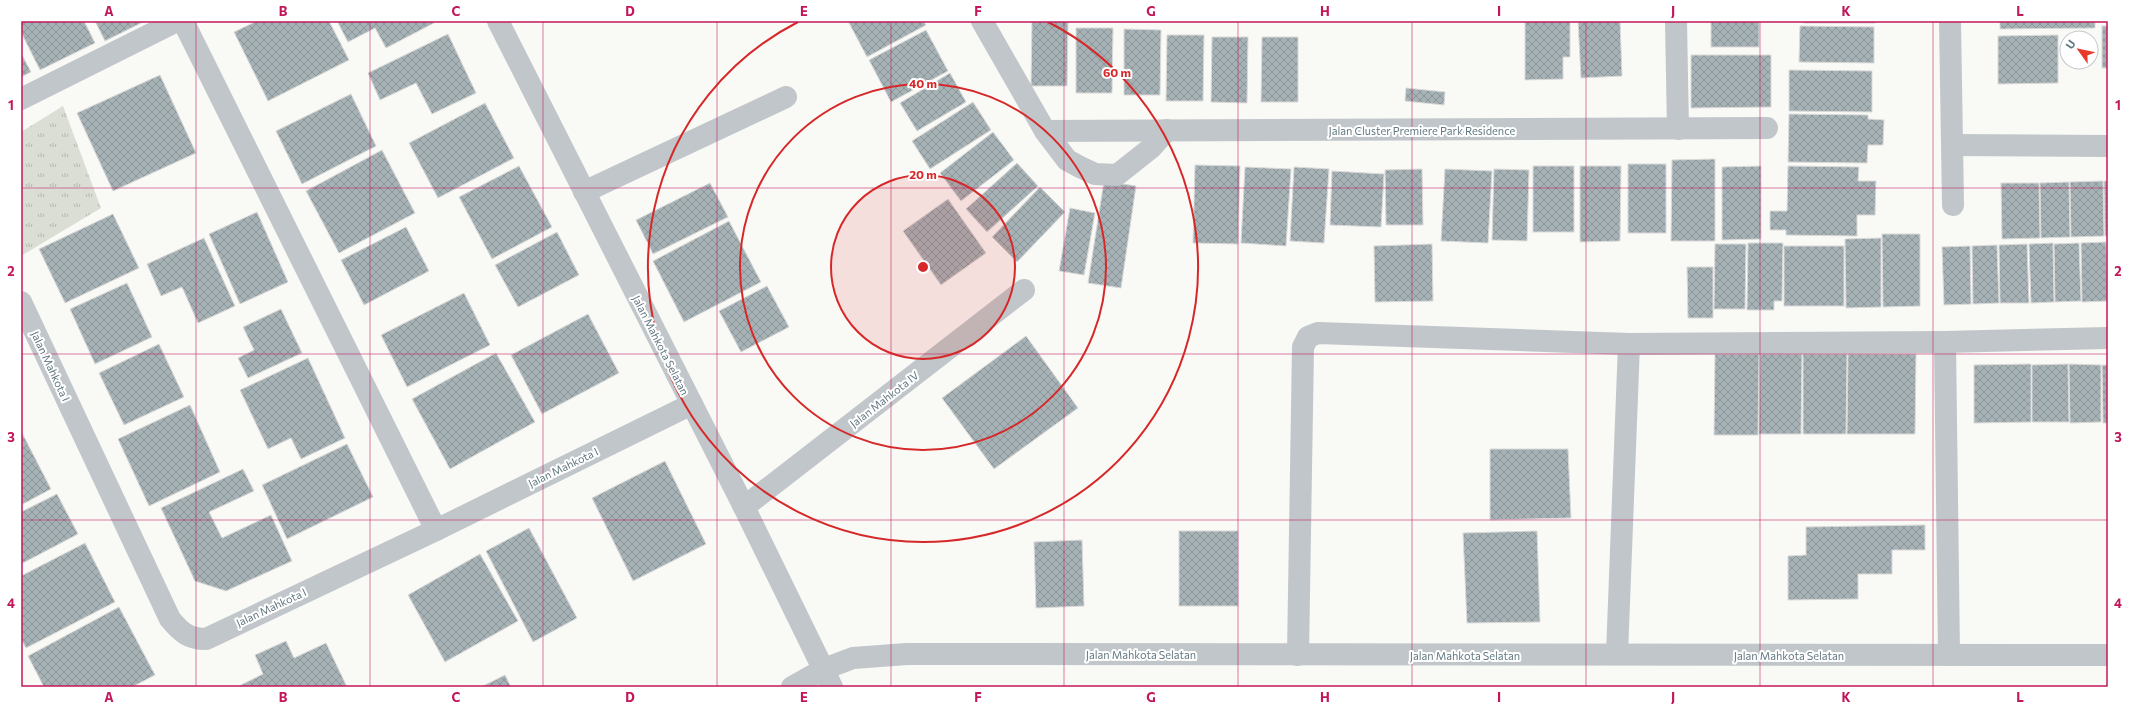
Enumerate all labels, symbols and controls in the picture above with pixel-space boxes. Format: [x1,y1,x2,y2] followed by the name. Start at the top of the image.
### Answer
[104,3,114,19] text: A
[279,3,288,19] text: B
[452,3,461,19] text: C
[625,3,635,19] text: D
[800,3,808,19] text: E
[974,3,982,19] text: F
[1146,3,1156,19] text: G
[1320,3,1330,19] text: H
[1497,3,1501,19] text: I
[1671,3,1675,19] text: J
[1841,3,1851,19] text: K
[2016,3,2024,19] text: L
[2059,30,2099,70] north arrow
[2063,37,2078,51] text: U
[1103,65,1131,79] text: 60 m
[909,76,937,90] text: 40 m
[8,97,14,113] text: 1
[2115,97,2121,113] text: 1
[1329,124,1516,138] street label: Jalan Cluster Premiere Park Residence
[909,167,937,181] text: 20 m
[916,260,930,274] centre of rings
[7,263,15,279] text: 2
[2114,263,2122,279] text: 2
[629,293,692,398] street label: Jalan Mahkota Selatan
[28,329,73,404] street label: Jalan Mahkota I
[847,368,922,431] street label: Jalan Mahkota IV
[7,429,15,445] text: 3
[2114,429,2122,445] text: 3
[526,444,600,490] street label: Jalan Mahkota I
[234,585,309,630] street label: Jalan Mahkota I
[7,595,15,611] text: 4
[2114,595,2122,611] text: 4
[1086,648,1196,662] street label: Jalan Mahkota Selatan
[1410,649,1520,663] street label: Jalan Mahkota Selatan
[1734,649,1844,663] street label: Jalan Mahkota Selatan
[104,689,114,705] text: A
[279,689,288,705] text: B
[452,689,461,705] text: C
[625,689,635,705] text: D
[800,689,808,705] text: E
[974,689,982,705] text: F
[1146,689,1156,705] text: G
[1320,689,1330,705] text: H
[1497,689,1501,705] text: I
[1671,689,1675,705] text: J
[1841,689,1851,705] text: K
[2016,689,2024,705] text: L

